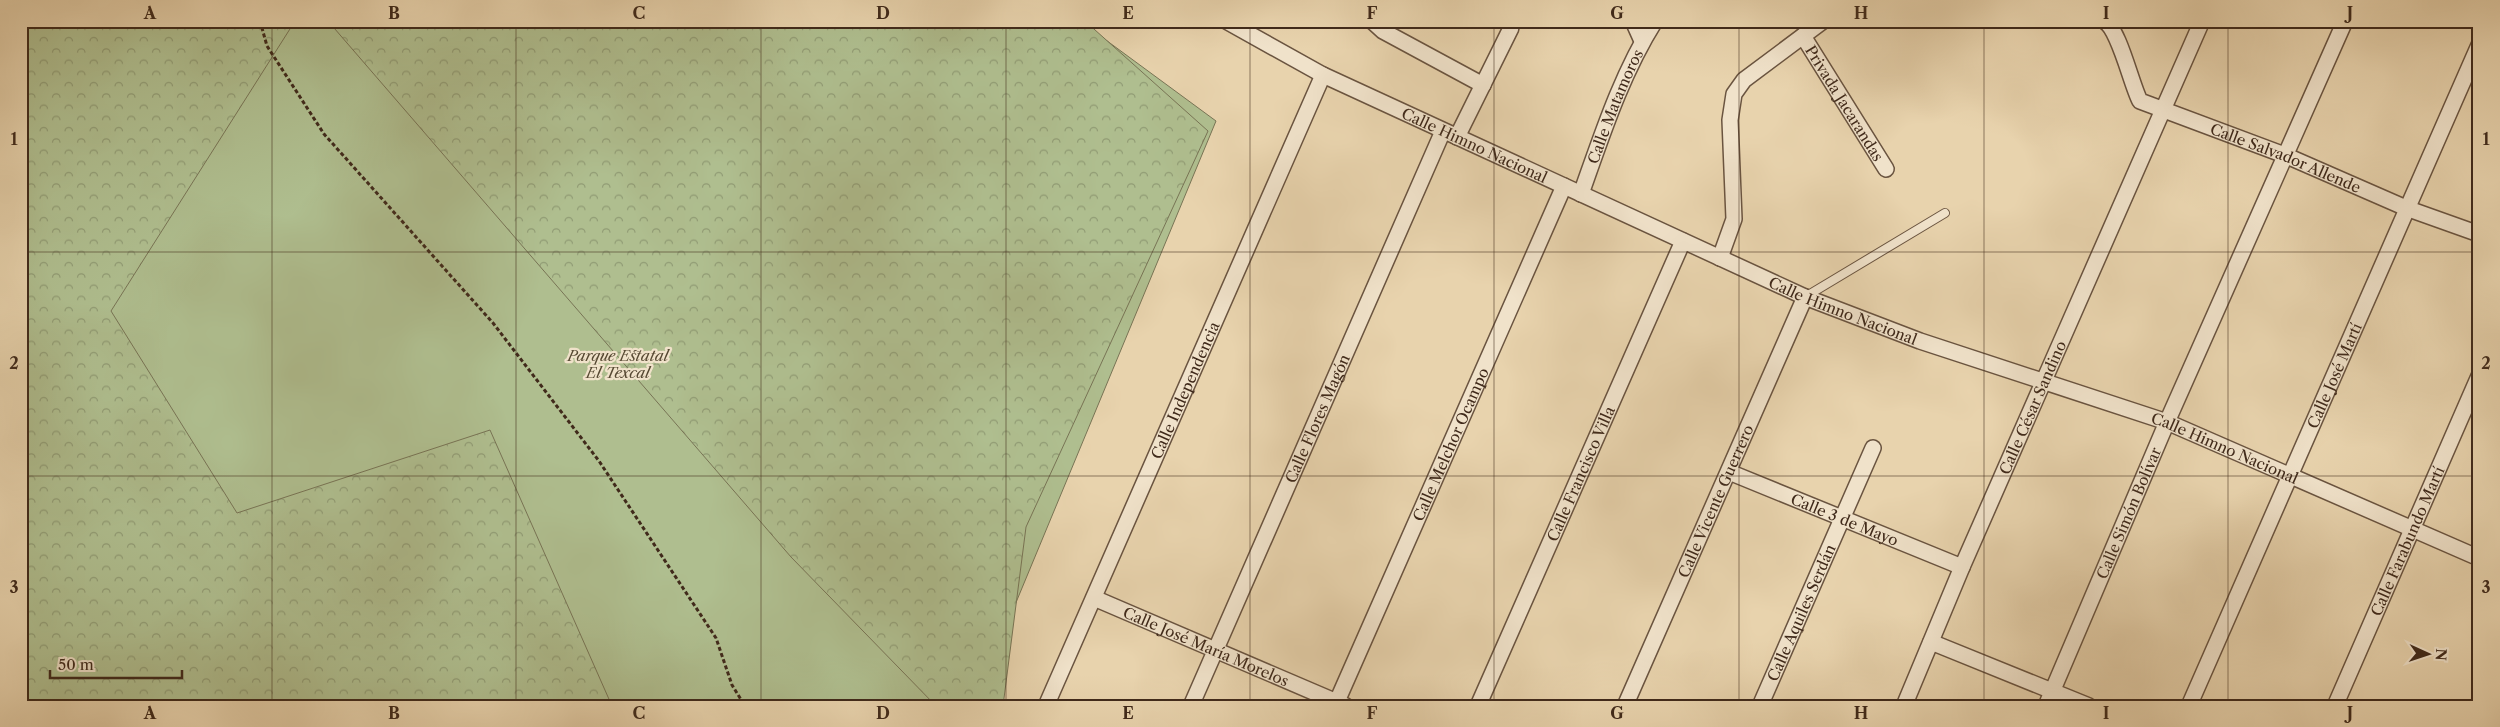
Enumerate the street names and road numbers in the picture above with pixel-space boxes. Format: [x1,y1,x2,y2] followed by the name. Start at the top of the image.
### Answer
[1802,42,1888,165] street label: Privada Jacarandas
[1583,46,1647,166] street label: Calle Matamoros
[1399,103,1551,187] street label: Calle Himno Nacional
[2208,119,2364,197] street label: Calle Salvador Allende
[1766,272,1920,349] street label: Calle Himno Nacional
[1146,319,1223,462] street label: Calle Independencia
[2303,319,2366,431] street label: Calle José Martí
[1995,338,2070,477] street label: Calle César Sandino
[1280,351,1354,486] street label: Calle Flores Magón
[1408,365,1492,524] street label: Calle Melchor Ocampo
[1542,403,1619,544] street label: Calle Francisco Villa
[2149,408,2302,488] street label: Calle Himno Nacional
[1673,422,1757,580] street label: Calle Vicente Guerrero
[2092,443,2165,582] street label: Calle Simón Bolívar
[2366,463,2448,619] street label: Calle Farabundo Martí
[1788,489,1901,550] street label: Calle 3 de Mayo
[1763,541,1839,684] street label: Calle Aquiles Serdán
[1120,602,1292,690] street label: Calle José María Morelos

